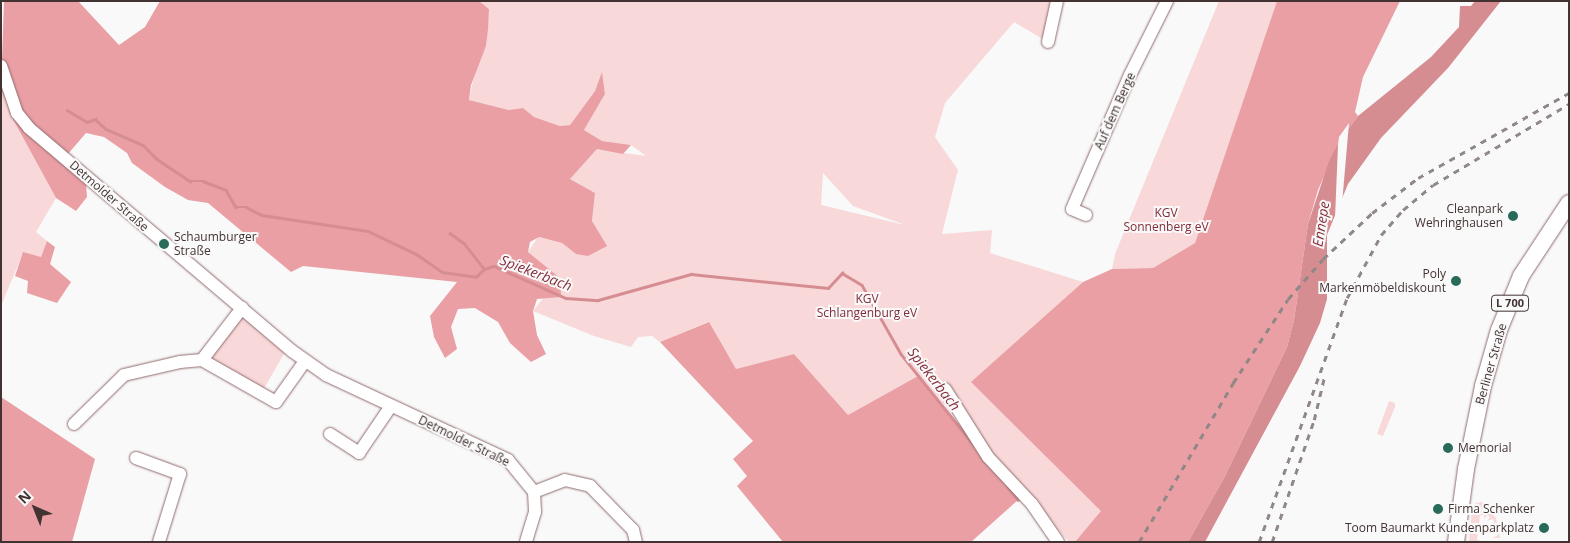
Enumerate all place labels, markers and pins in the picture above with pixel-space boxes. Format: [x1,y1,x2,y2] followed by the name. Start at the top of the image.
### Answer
[1415,202,1503,230] place label: Cleanpark Wehringhausen
[1507,210,1519,222] marker: Cleanpark Wehringhausen
[174,230,257,258] place label: Schaumburger Straße
[158,238,170,250] marker: Schaumburger Straße
[1319,267,1446,295] place label: Poly Markenmöbeldiskount
[1450,275,1462,287] marker: Poly Markenmöbeldiskount
[1458,441,1511,455] place label: Memorial
[1442,442,1454,454] marker: Memorial
[1448,502,1535,516] place label: Firma Schenker
[1432,503,1444,515] marker: Firma Schenker
[1345,521,1534,535] place label: Toom Baumarkt Kundenparkplatz
[1538,522,1550,534] marker: Toom Baumarkt Kundenparkplatz

